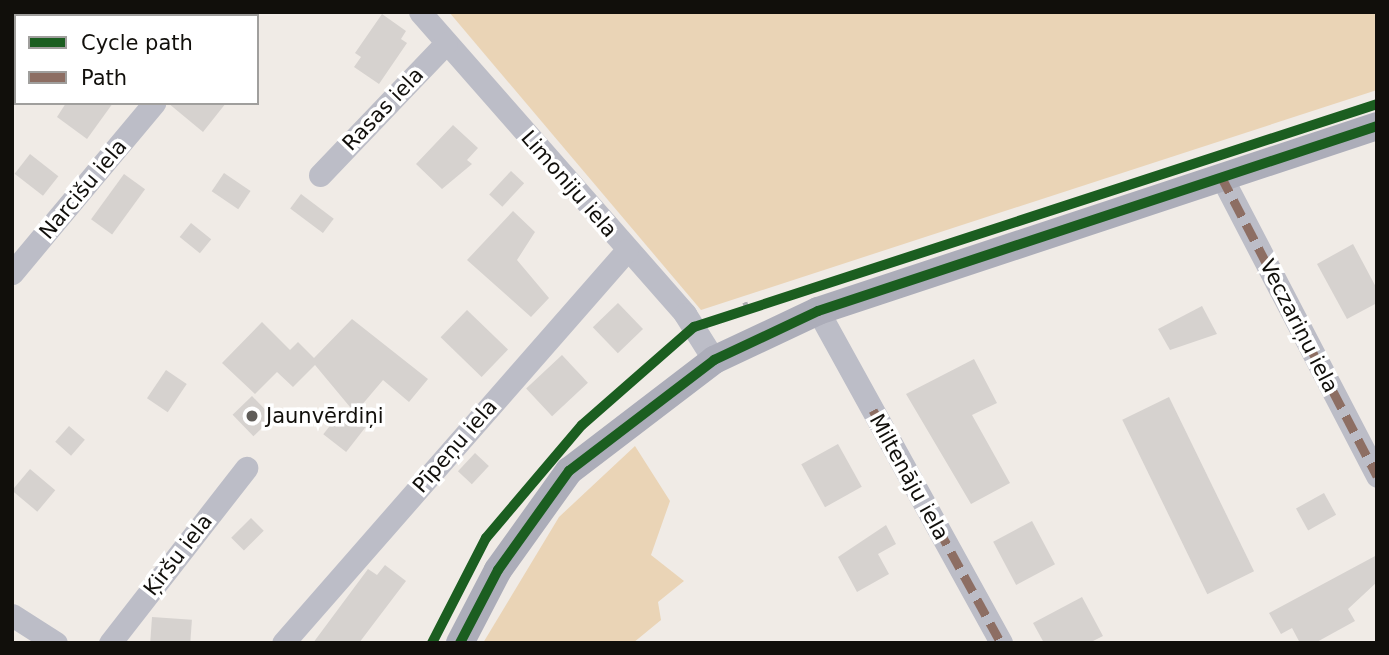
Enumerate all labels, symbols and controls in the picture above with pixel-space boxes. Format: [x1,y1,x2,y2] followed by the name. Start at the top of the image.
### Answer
[14,14,259,105] legend
[81,31,193,55] text: Cycle path
[337,62,429,156] street label: Rasas iela
[81,66,127,90] text: Path
[516,125,622,243] street label: Limoniju iela
[34,134,132,244] street label: Narcišu iela
[1255,255,1343,397] street label: Veczariņu iela
[408,394,502,498] street label: Pīpeņu iela
[266,403,384,429] place label: Jaunvērdiņi
[244,408,260,424] marker: Jaunvērdiņi
[864,409,954,545] street label: Miltenāju iela
[138,509,218,601] street label: Ķiršu iela

